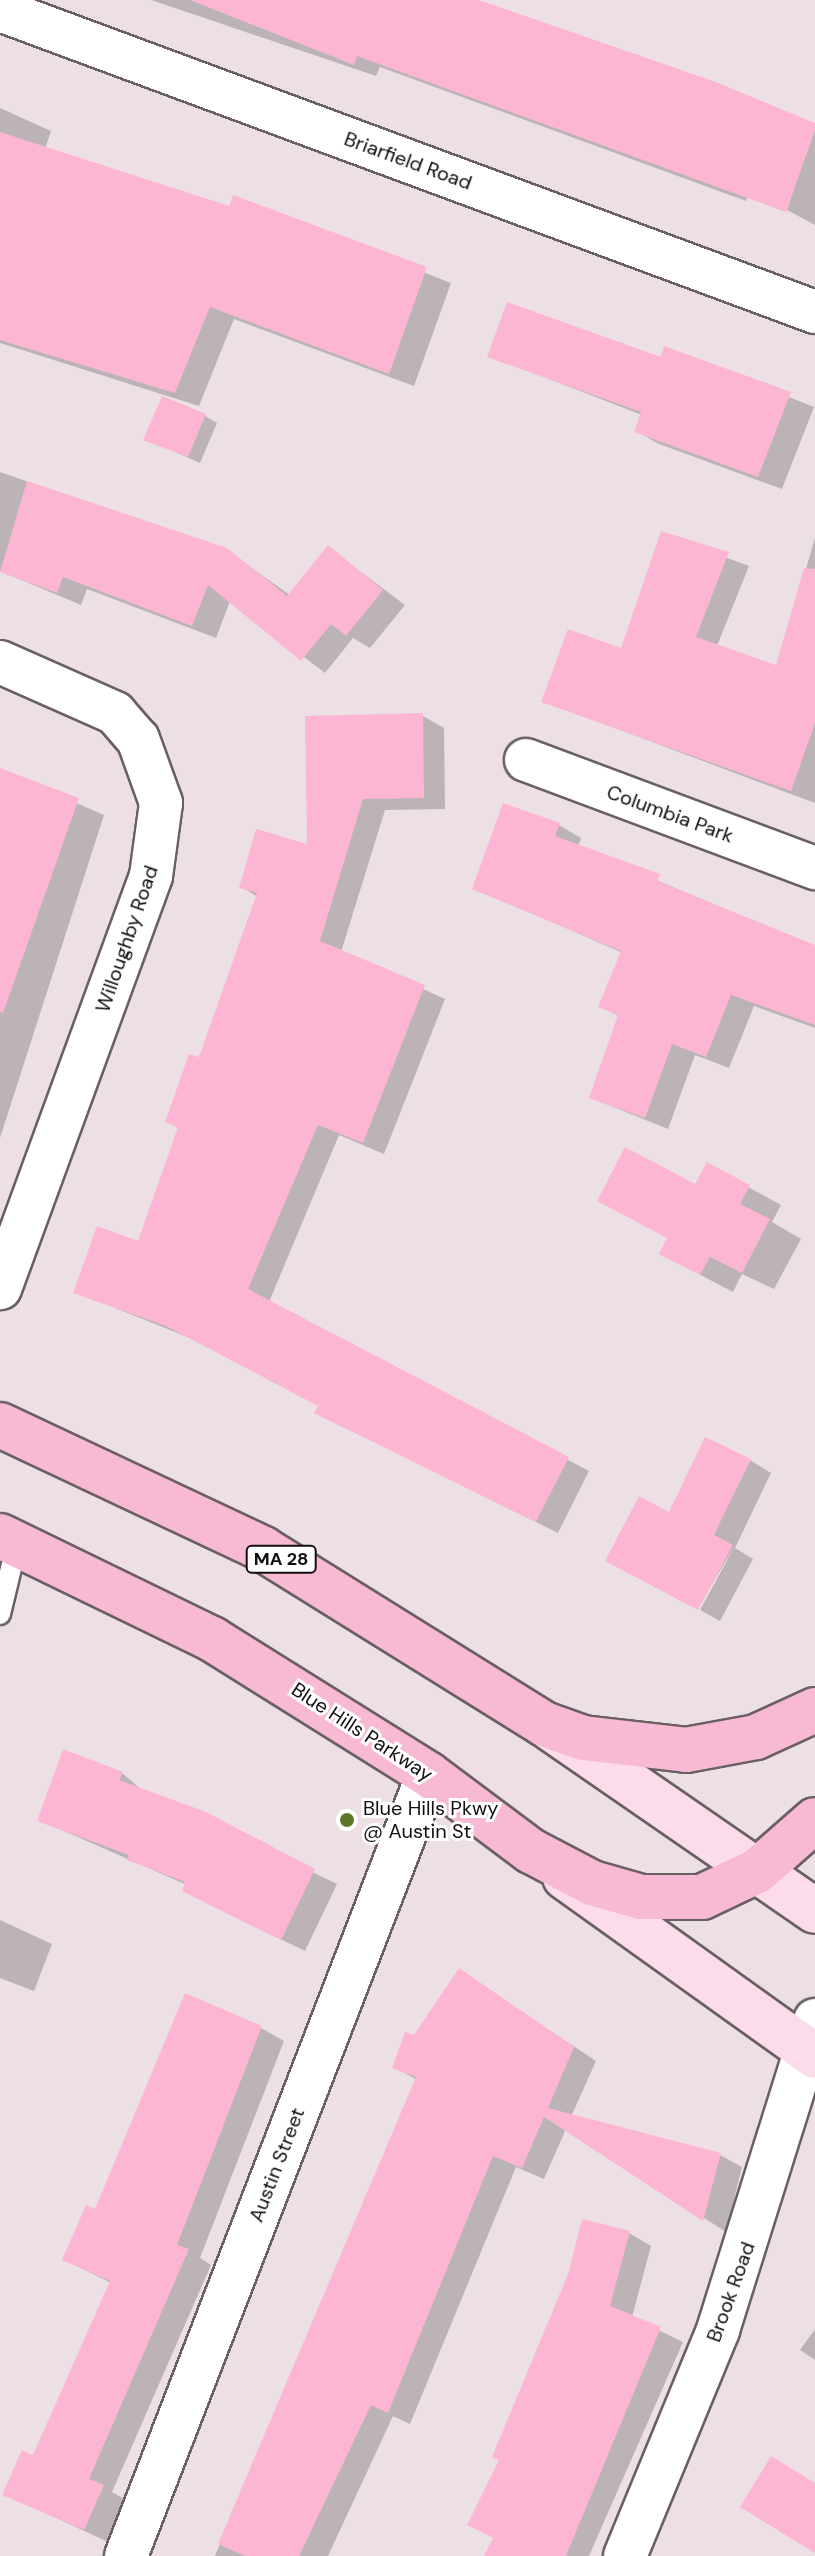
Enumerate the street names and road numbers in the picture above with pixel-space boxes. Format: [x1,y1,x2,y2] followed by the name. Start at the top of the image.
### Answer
[341,127,475,195] street label: Briarfield Road
[603,780,737,848] street label: Columbia Park
[91,862,163,1016] street label: Willoughby Road
[245,1545,317,1573] road number: MA 28
[287,1677,437,1787] street label: Blue Hills Parkway
[244,2105,310,2225] street label: Austin Street
[702,2239,760,2345] street label: Brook Road

